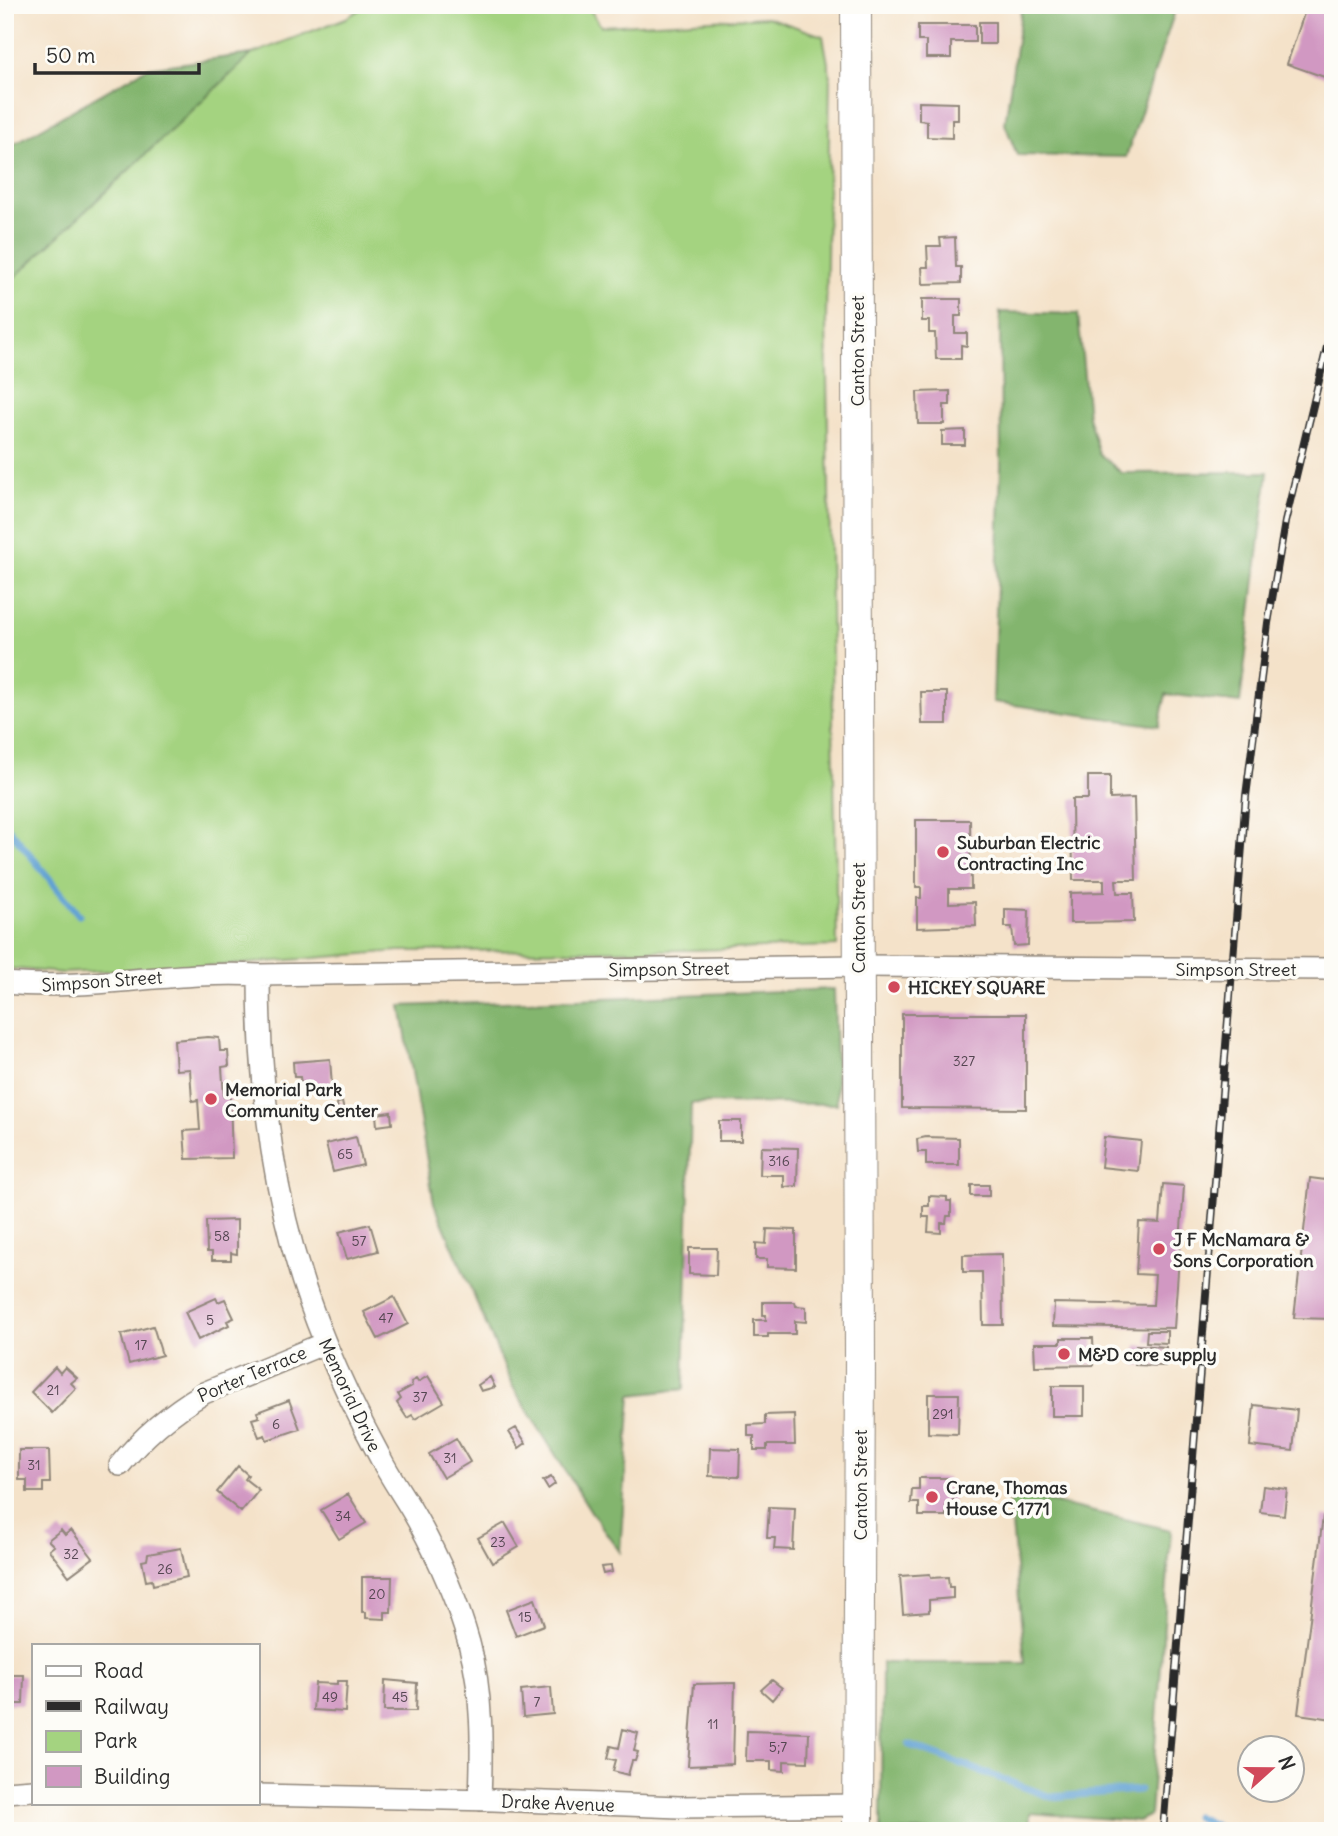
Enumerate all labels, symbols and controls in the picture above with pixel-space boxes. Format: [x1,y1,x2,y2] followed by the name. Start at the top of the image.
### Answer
[35,32,200,76] scale bar
[46,42,95,69] text: 50 m
[846,295,869,407] street label: Canton Street
[957,831,1100,875] place label: Suburban Electric Contracting Inc
[935,844,951,860] marker: Suburban Electric Contracting Inc
[847,862,870,974] street label: Canton Street
[608,956,730,982] street label: Simpson Street
[1175,958,1297,981] street label: Simpson Street
[41,965,163,997] street label: Simpson Street
[908,976,1046,999] place label: HICKEY SQUARE
[886,979,902,995] marker: HICKEY SQUARE
[953,1052,975,1070] house number: 327
[225,1078,379,1122] place label: Memorial Park Community Center
[203,1091,219,1107] marker: Memorial Park Community Center
[337,1145,353,1163] house number: 65
[768,1152,790,1170] house number: 316
[214,1227,230,1245] house number: 58
[1173,1228,1314,1272] place label: J F McNamara & Sons Corporation
[352,1232,367,1250] house number: 57
[1151,1241,1167,1257] marker: J F McNamara & Sons Corporation
[379,1309,394,1327] house number: 47
[206,1311,214,1329] house number: 5
[314,1335,386,1455] street label: Memorial Drive
[135,1336,147,1354] house number: 17
[194,1341,310,1407] street label: Porter Terrace
[1078,1343,1217,1366] place label: M&D core supply
[1056,1346,1072,1362] marker: M&D core supply
[46,1381,60,1399] house number: 21
[413,1388,428,1406] house number: 37
[932,1405,954,1423] house number: 291
[272,1415,280,1433] house number: 6
[849,1429,872,1541] street label: Canton Street
[443,1449,457,1467] house number: 31
[27,1456,41,1474] house number: 31
[946,1476,1068,1520] place label: Crane, Thomas House C 1771
[924,1489,940,1505] marker: Crane, Thomas House C 1771
[335,1507,351,1525] house number: 34
[490,1533,506,1551] house number: 23
[63,1545,79,1563] house number: 32
[157,1560,173,1578] house number: 26
[369,1585,385,1603] house number: 20
[518,1608,532,1626] house number: 15
[32,1644,259,1804] legend
[94,1657,143,1684] text: Road
[322,1688,338,1706] house number: 49
[392,1688,408,1706] house number: 45
[94,1693,169,1720] text: Railway
[534,1693,541,1711] house number: 7
[707,1715,719,1733] house number: 11
[94,1727,137,1754] text: Park
[1236,1734,1306,1804] north arrow
[769,1738,787,1756] house number: 5;7
[1273,1752,1300,1773] text: N
[94,1763,170,1790] text: Building
[501,1790,615,1816] street label: Drake Avenue

